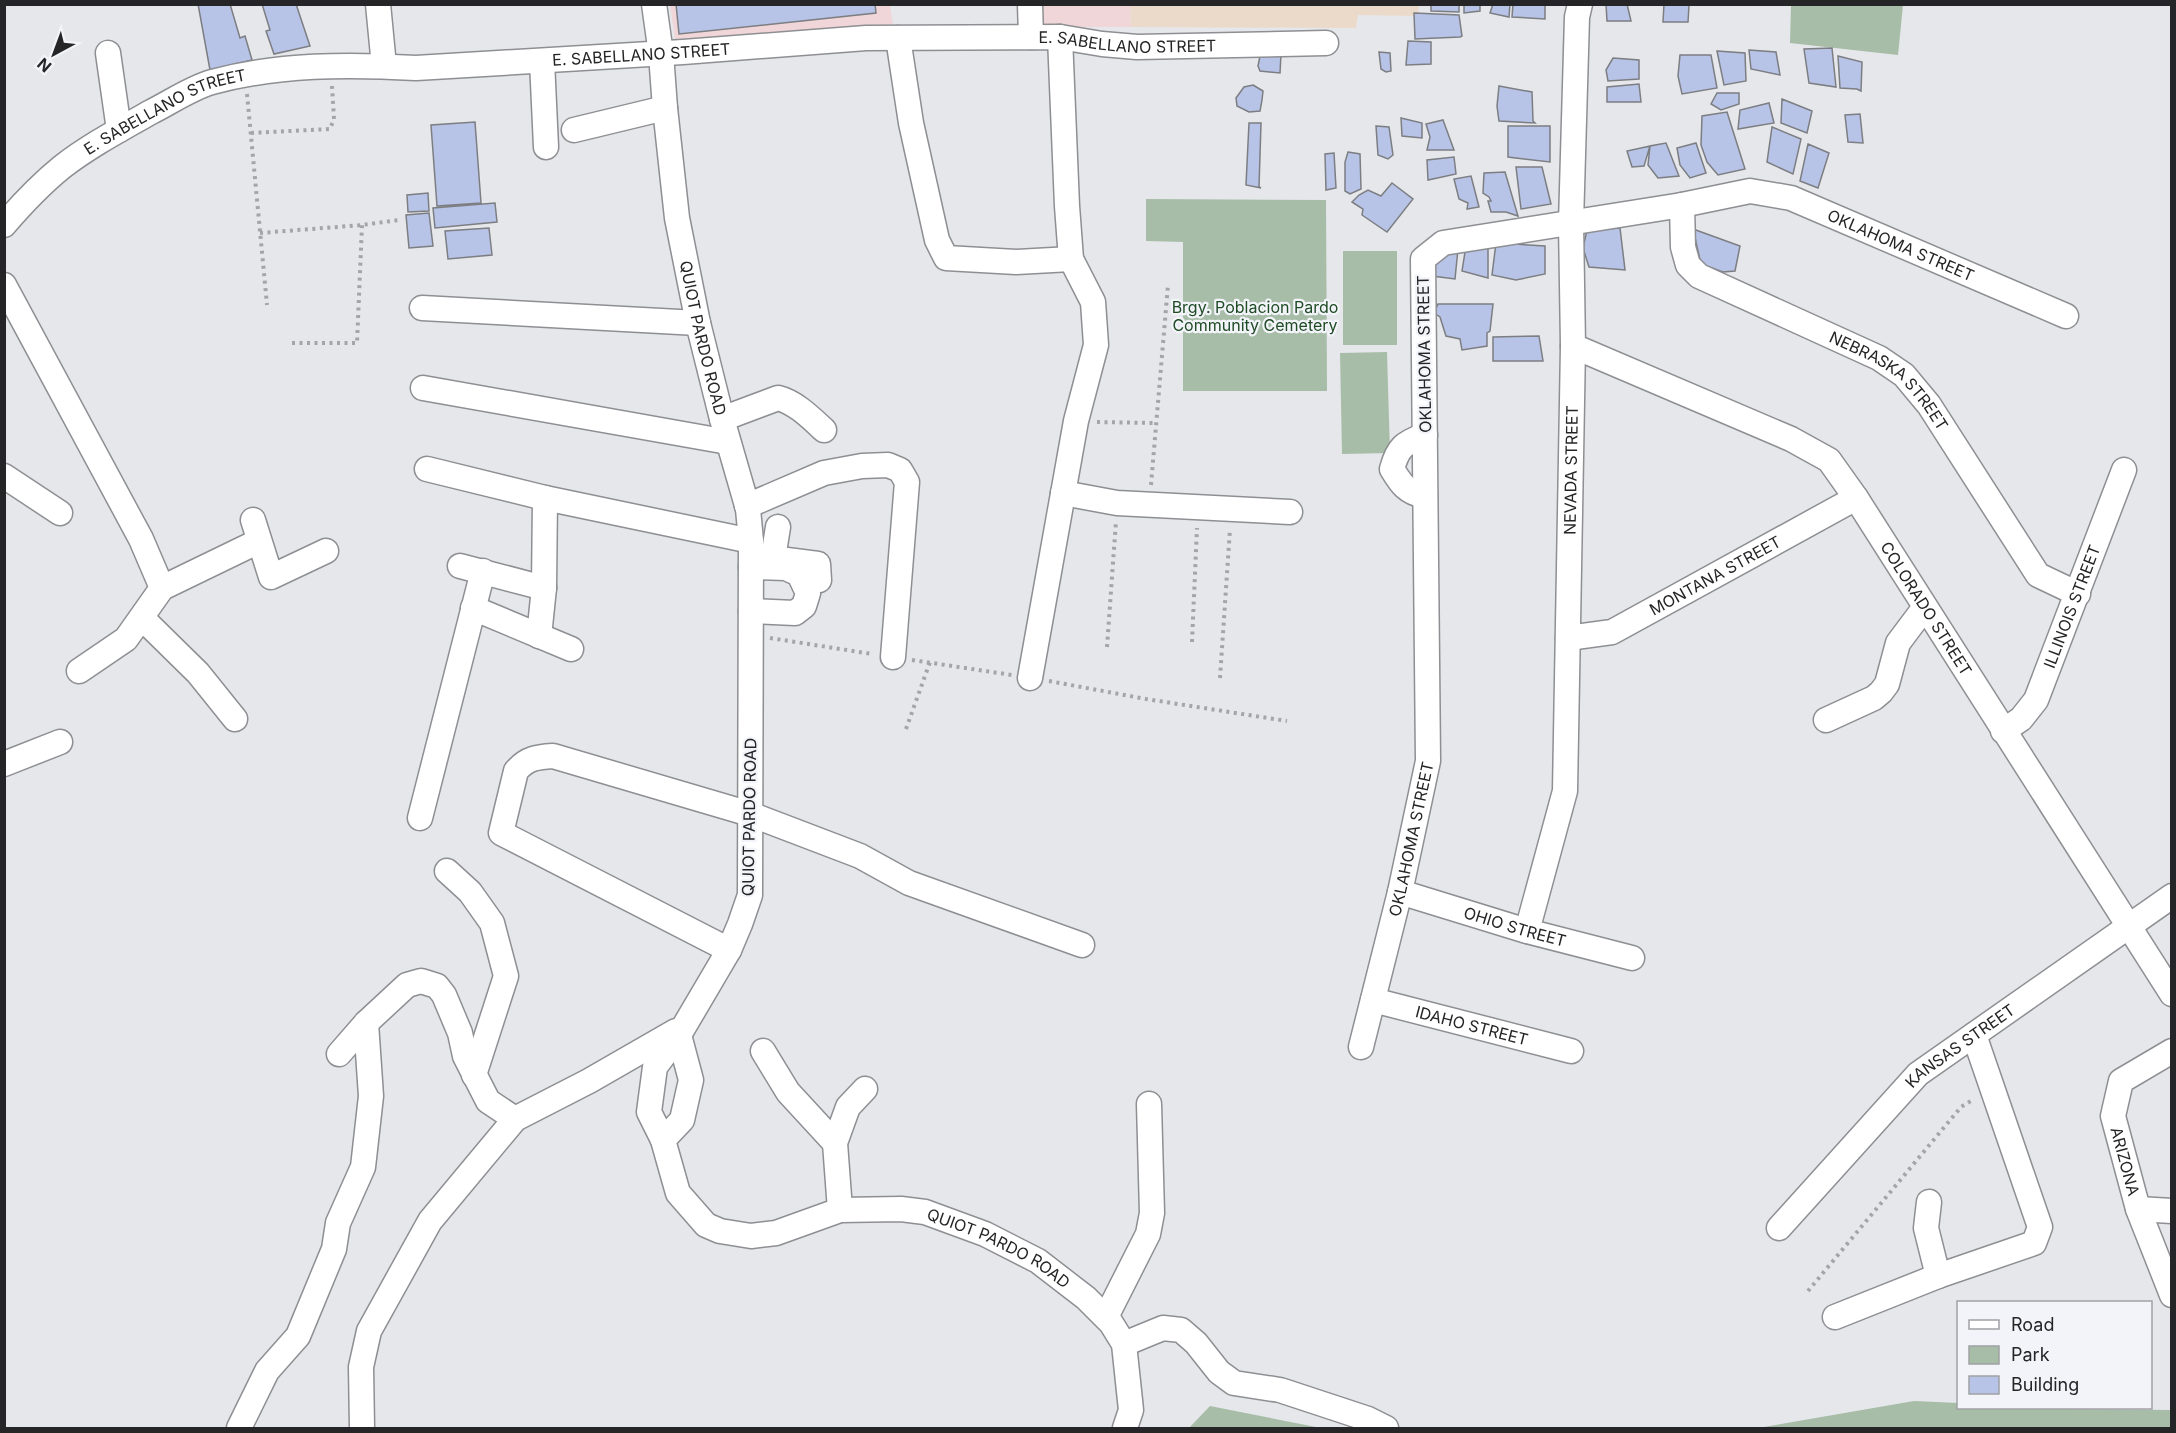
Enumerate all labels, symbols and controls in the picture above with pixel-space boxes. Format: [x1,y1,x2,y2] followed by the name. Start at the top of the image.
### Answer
[24,24,84,84] north arrow
[1038,27,1216,57] street label: E. SABELLANO STREET
[552,38,731,70] street label: E. SABELLANO STREET
[33,54,55,77] text: N
[80,65,247,159] street label: E. SABELLANO STREET
[1824,205,1977,285] street label: OKLAHOMA STREET
[676,259,731,417] street label: QUIOT PARDO ROAD
[1413,275,1435,433] street label: OKLAHOMA STREET
[1172,297,1338,335] park label: Brgy. Poblacion Pardo Community Cemetery
[1826,327,1952,434] street label: NEBRASKA STREET
[1560,405,1582,535] street label: NEVADA STREET
[1646,531,1784,620] street label: MONTANA STREET
[1876,538,1976,679] street label: COLORADO STREET
[2039,542,2104,671] street label: ILLINOIS STREET
[738,738,760,896] street label: QUIOT PARDO ROAD
[1384,760,1438,918] street label: OKLAHOMA STREET
[1461,902,1568,951] street label: OHIO STREET
[1901,999,2019,1092] street label: KANSAS STREET
[1413,1001,1530,1050] street label: IDAHO STREET
[2106,1125,2144,1198] street label: ARIZONA
[924,1204,1074,1292] street label: QUIOT PARDO ROAD
[1957,1301,2152,1409] legend
[2011,1314,2054,1335] text: Road
[2011,1344,2050,1365] text: Park
[2011,1374,2079,1395] text: Building

